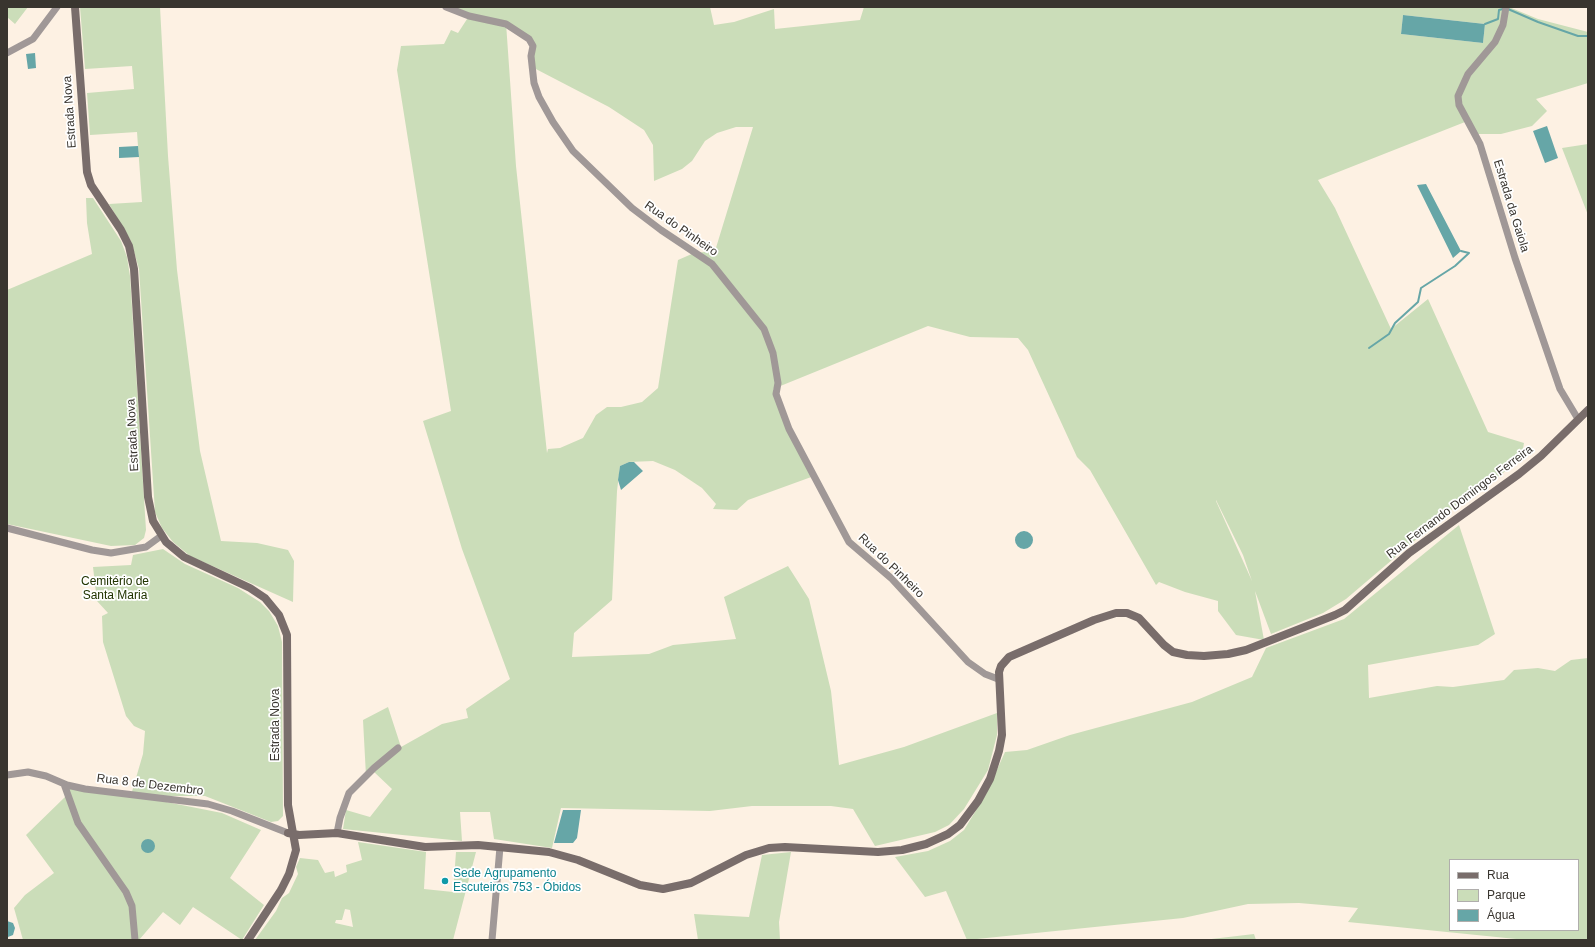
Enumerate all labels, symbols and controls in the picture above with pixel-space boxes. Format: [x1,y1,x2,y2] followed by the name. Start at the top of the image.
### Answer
[60,75,80,149] street label: Estrada Nova
[1490,158,1532,254] street label: Estrada da Gaiola
[642,198,720,260] street label: Rua do Pinheiro
[124,398,142,472] street label: Estrada Nova
[1384,442,1536,562] street label: Rua Fernando Domingos Ferreira
[855,531,927,601] street label: Rua do Pinheiro
[81,575,149,603] park label: Cemitério de Santa Maria
[269,689,283,761] street label: Estrada Nova
[96,771,204,799] street label: Rua 8 de Dezembro
[1449,859,1579,931] legend
[453,867,581,895] place label: Sede Agrupamento Escuteiros 753 - Óbidos
[1487,868,1509,882] text: Rua
[440,876,450,886] marker: Sede Agrupamento Escuteiros 753 - Óbidos
[1487,888,1526,902] text: Parque
[1487,908,1515,922] text: Água

